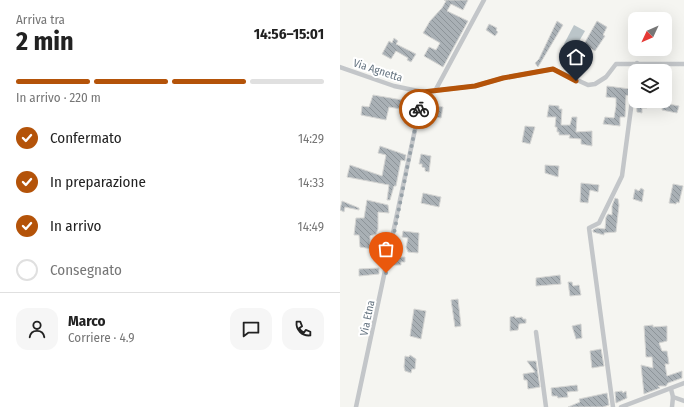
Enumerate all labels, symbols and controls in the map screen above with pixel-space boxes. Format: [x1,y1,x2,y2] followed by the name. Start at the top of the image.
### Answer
[16,12,65,27] text: Arriva tra
[628,12,672,56] north arrow
[628,12,672,108] map controls
[254,25,324,43] text: 14:56–15:01
[16,26,74,57] text: 2 min
[559,40,593,81] pin
[565,46,587,68] icon: home
[352,56,404,85] street label: Via Agnetta
[628,64,672,108] button: layers
[399,89,439,129] courier
[16,90,101,105] text: In arrivo · 220 m
[408,98,430,120] icon: bike
[16,127,38,149] icon: check
[50,129,122,147] text: Confermato
[298,131,324,146] text: 14:29
[16,171,38,193] icon: check
[50,173,146,191] text: In preparazione
[298,175,324,190] text: 14:33
[16,215,38,237] icon: check
[50,217,101,235] text: In arrivo
[298,219,324,234] text: 14:49
[369,232,403,273] pin
[375,238,397,260] icon: bag
[50,261,122,279] text: Consegnato
[357,299,378,337] street label: Via Etna
[16,308,58,350] button: person
[230,308,272,350] button: chat
[282,308,324,350] button: phone
[68,312,106,330] text: Marco
[68,330,134,345] text: Corriere · 4.9

